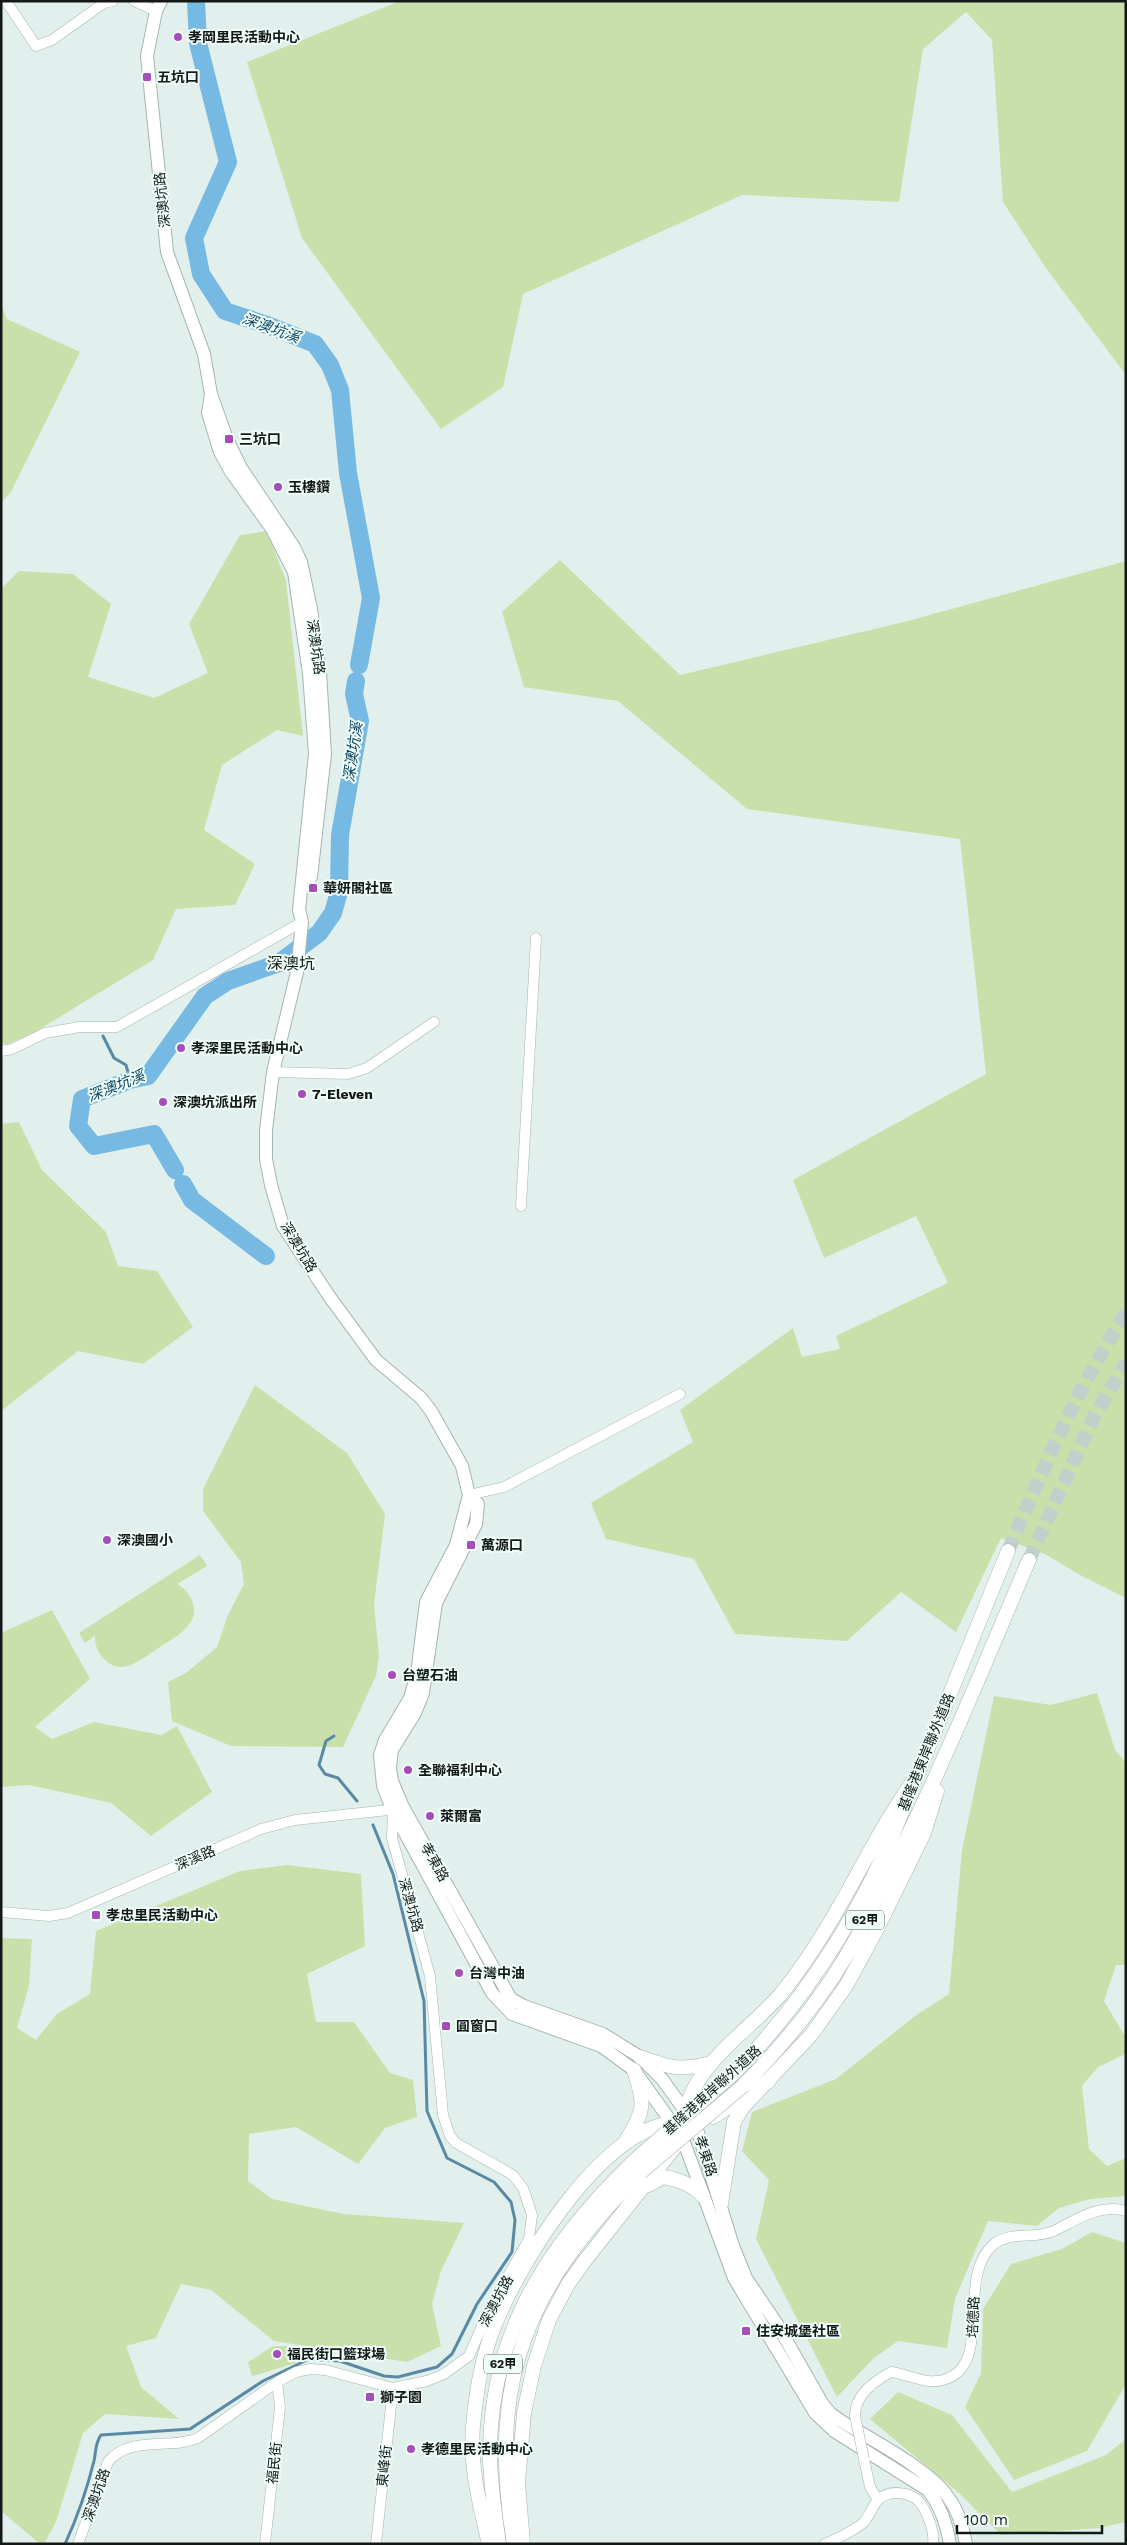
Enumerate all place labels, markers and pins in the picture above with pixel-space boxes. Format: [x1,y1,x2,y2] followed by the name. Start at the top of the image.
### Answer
[188,29,300,45] place label: 孝岡里民活動中心
[172,31,184,43] marker: 孝岡里民活動中心
[157,69,199,85] place label: 五坑口
[141,71,153,83] marker: 五坑口
[239,431,281,447] place label: 三坑口
[223,433,235,445] marker: 三坑口
[288,479,330,495] place label: 玉樓鑽
[272,481,284,493] marker: 玉樓鑽
[323,880,393,896] place label: 華妍閣社區
[307,882,319,894] marker: 華妍閣社區
[191,1040,303,1056] place label: 孝深里民活動中心
[175,1042,187,1054] marker: 孝深里民活動中心
[312,1086,373,1102] place label: 7-Eleven
[296,1088,308,1100] marker: 7-Eleven
[173,1094,257,1110] place label: 深澳坑派出所
[157,1096,169,1108] marker: 深澳坑派出所
[117,1532,173,1548] place label: 深澳國小
[101,1534,113,1546] marker: 深澳國小
[481,1537,523,1553] place label: 萬源口
[465,1539,477,1551] marker: 萬源口
[402,1667,458,1683] place label: 台塑石油
[386,1669,398,1681] marker: 台塑石油
[418,1762,502,1778] place label: 全聯福利中心
[402,1764,414,1776] marker: 全聯福利中心
[440,1808,482,1824] place label: 萊爾富
[424,1810,436,1822] marker: 萊爾富
[106,1907,218,1923] place label: 孝忠里民活動中心
[90,1909,102,1921] marker: 孝忠里民活動中心
[469,1965,525,1981] place label: 台灣中油
[453,1967,465,1979] marker: 台灣中油
[456,2018,498,2034] place label: 圓窗口
[440,2020,452,2032] marker: 圓窗口
[756,2323,840,2339] place label: 住安城堡社區
[740,2325,752,2337] marker: 住安城堡社區
[287,2346,385,2362] place label: 福民街口籃球場
[271,2348,283,2360] marker: 福民街口籃球場
[380,2389,422,2405] place label: 獅子園
[364,2391,376,2403] marker: 獅子園
[421,2441,533,2457] place label: 孝德里民活動中心
[405,2443,417,2455] marker: 孝德里民活動中心

